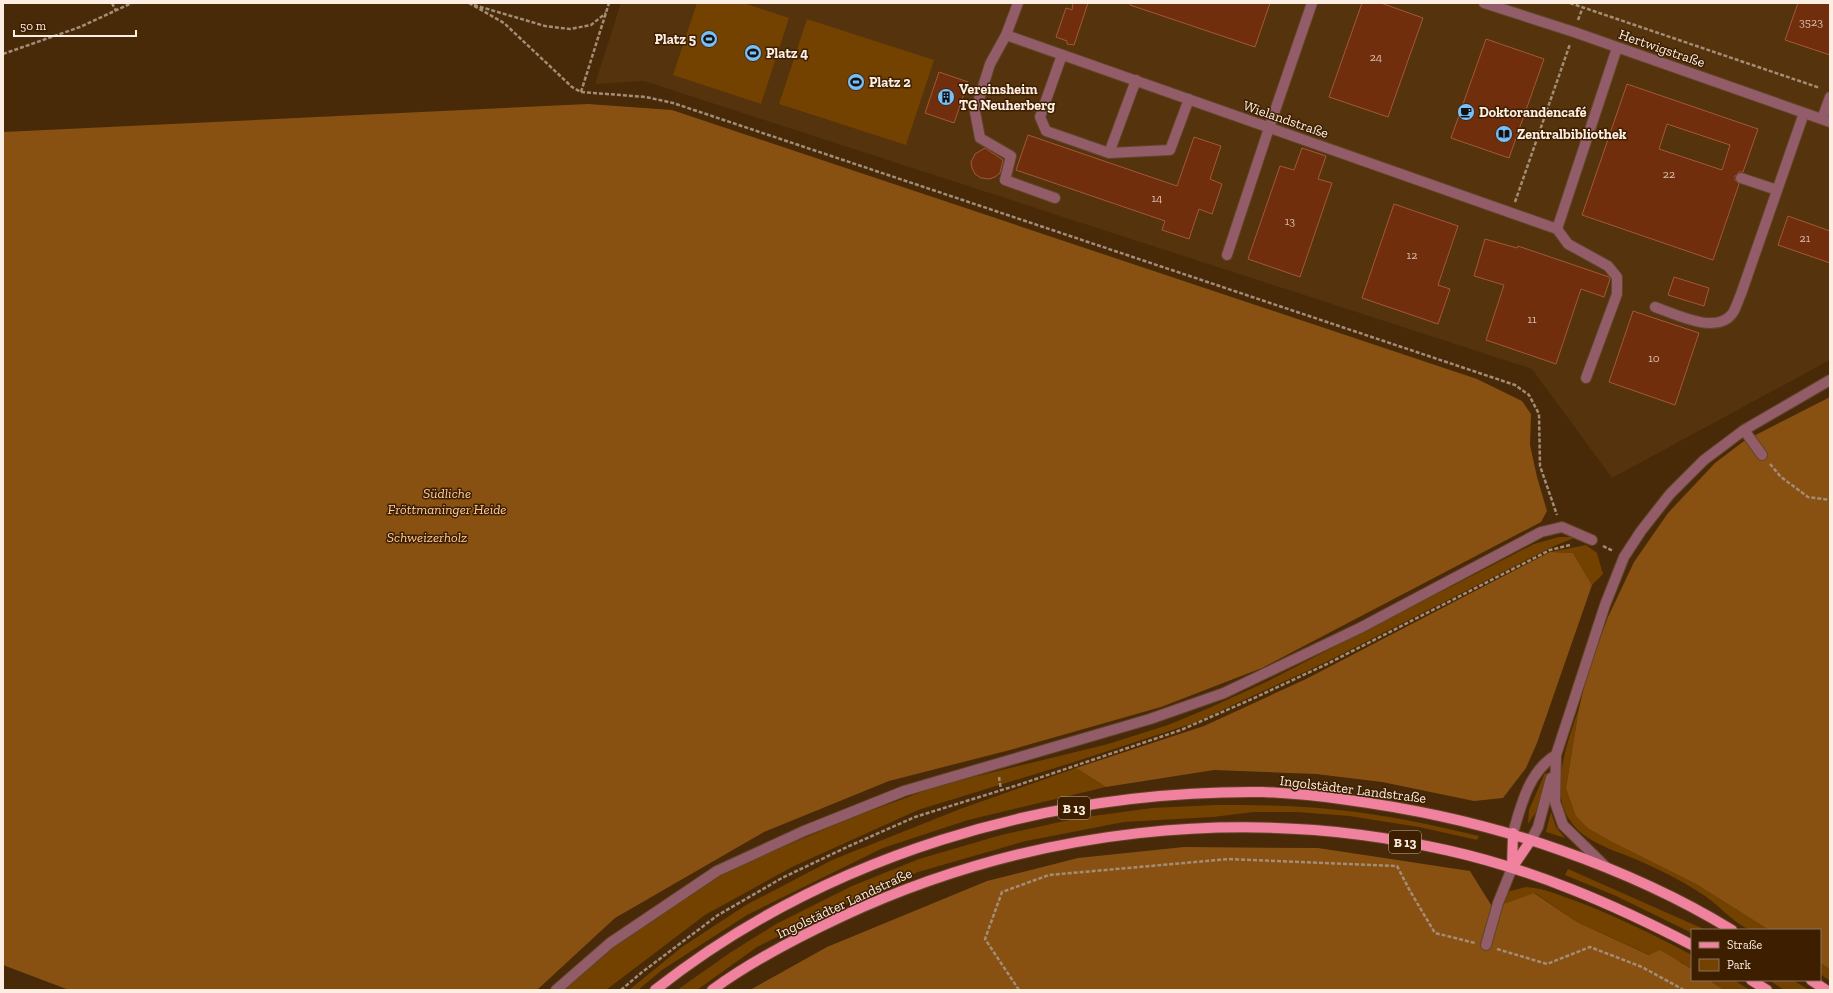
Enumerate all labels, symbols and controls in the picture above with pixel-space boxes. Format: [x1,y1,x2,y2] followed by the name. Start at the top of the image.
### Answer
[14,12,136,38] scale bar
[1799,15,1823,29] house number: 3523
[20,19,47,33] text: 50 m
[1617,26,1707,71] street label: Hertwigstraße
[699,29,719,49] sports icon: Platz 5
[654,31,696,48] place label: Platz 5
[743,43,763,63] sports icon: Platz 4
[766,45,808,62] place label: Platz 4
[1370,50,1383,64] house number: 24
[846,72,866,92] sports icon: Platz 2
[869,74,911,91] place label: Platz 2
[959,81,1055,114] place label: Vereinsheim TG Neuherberg
[936,87,956,107] building icon: Vereinsheim TG Neuherberg
[1241,97,1331,142] street label: Wielandstraße
[1456,102,1476,122] cafe icon: Doktorandencafé
[1479,104,1587,121] place label: Doktorandencafé
[1494,124,1514,144] library icon: Zentralbibliothek
[1517,126,1627,143] place label: Zentralbibliothek
[1663,167,1675,181] house number: 22
[1151,191,1163,205] house number: 14
[1285,214,1295,228] house number: 13
[1800,231,1811,245] house number: 21
[1407,248,1417,262] house number: 12
[1527,312,1537,326] house number: 11
[1648,351,1660,365] house number: 10
[388,485,506,518] park label: Südliche Fröttmaninger Heide
[387,529,467,546] park label: Schweizerholz
[1279,772,1427,807] street label: Ingolstädter Landstraße
[1058,797,1090,819] road number: B 13
[1389,831,1421,853] road number: B 13
[774,864,915,942] street label: Ingolstädter Landstraße
[1691,929,1821,981] legend
[1727,938,1763,952] text: Straße
[1727,958,1752,972] text: Park

